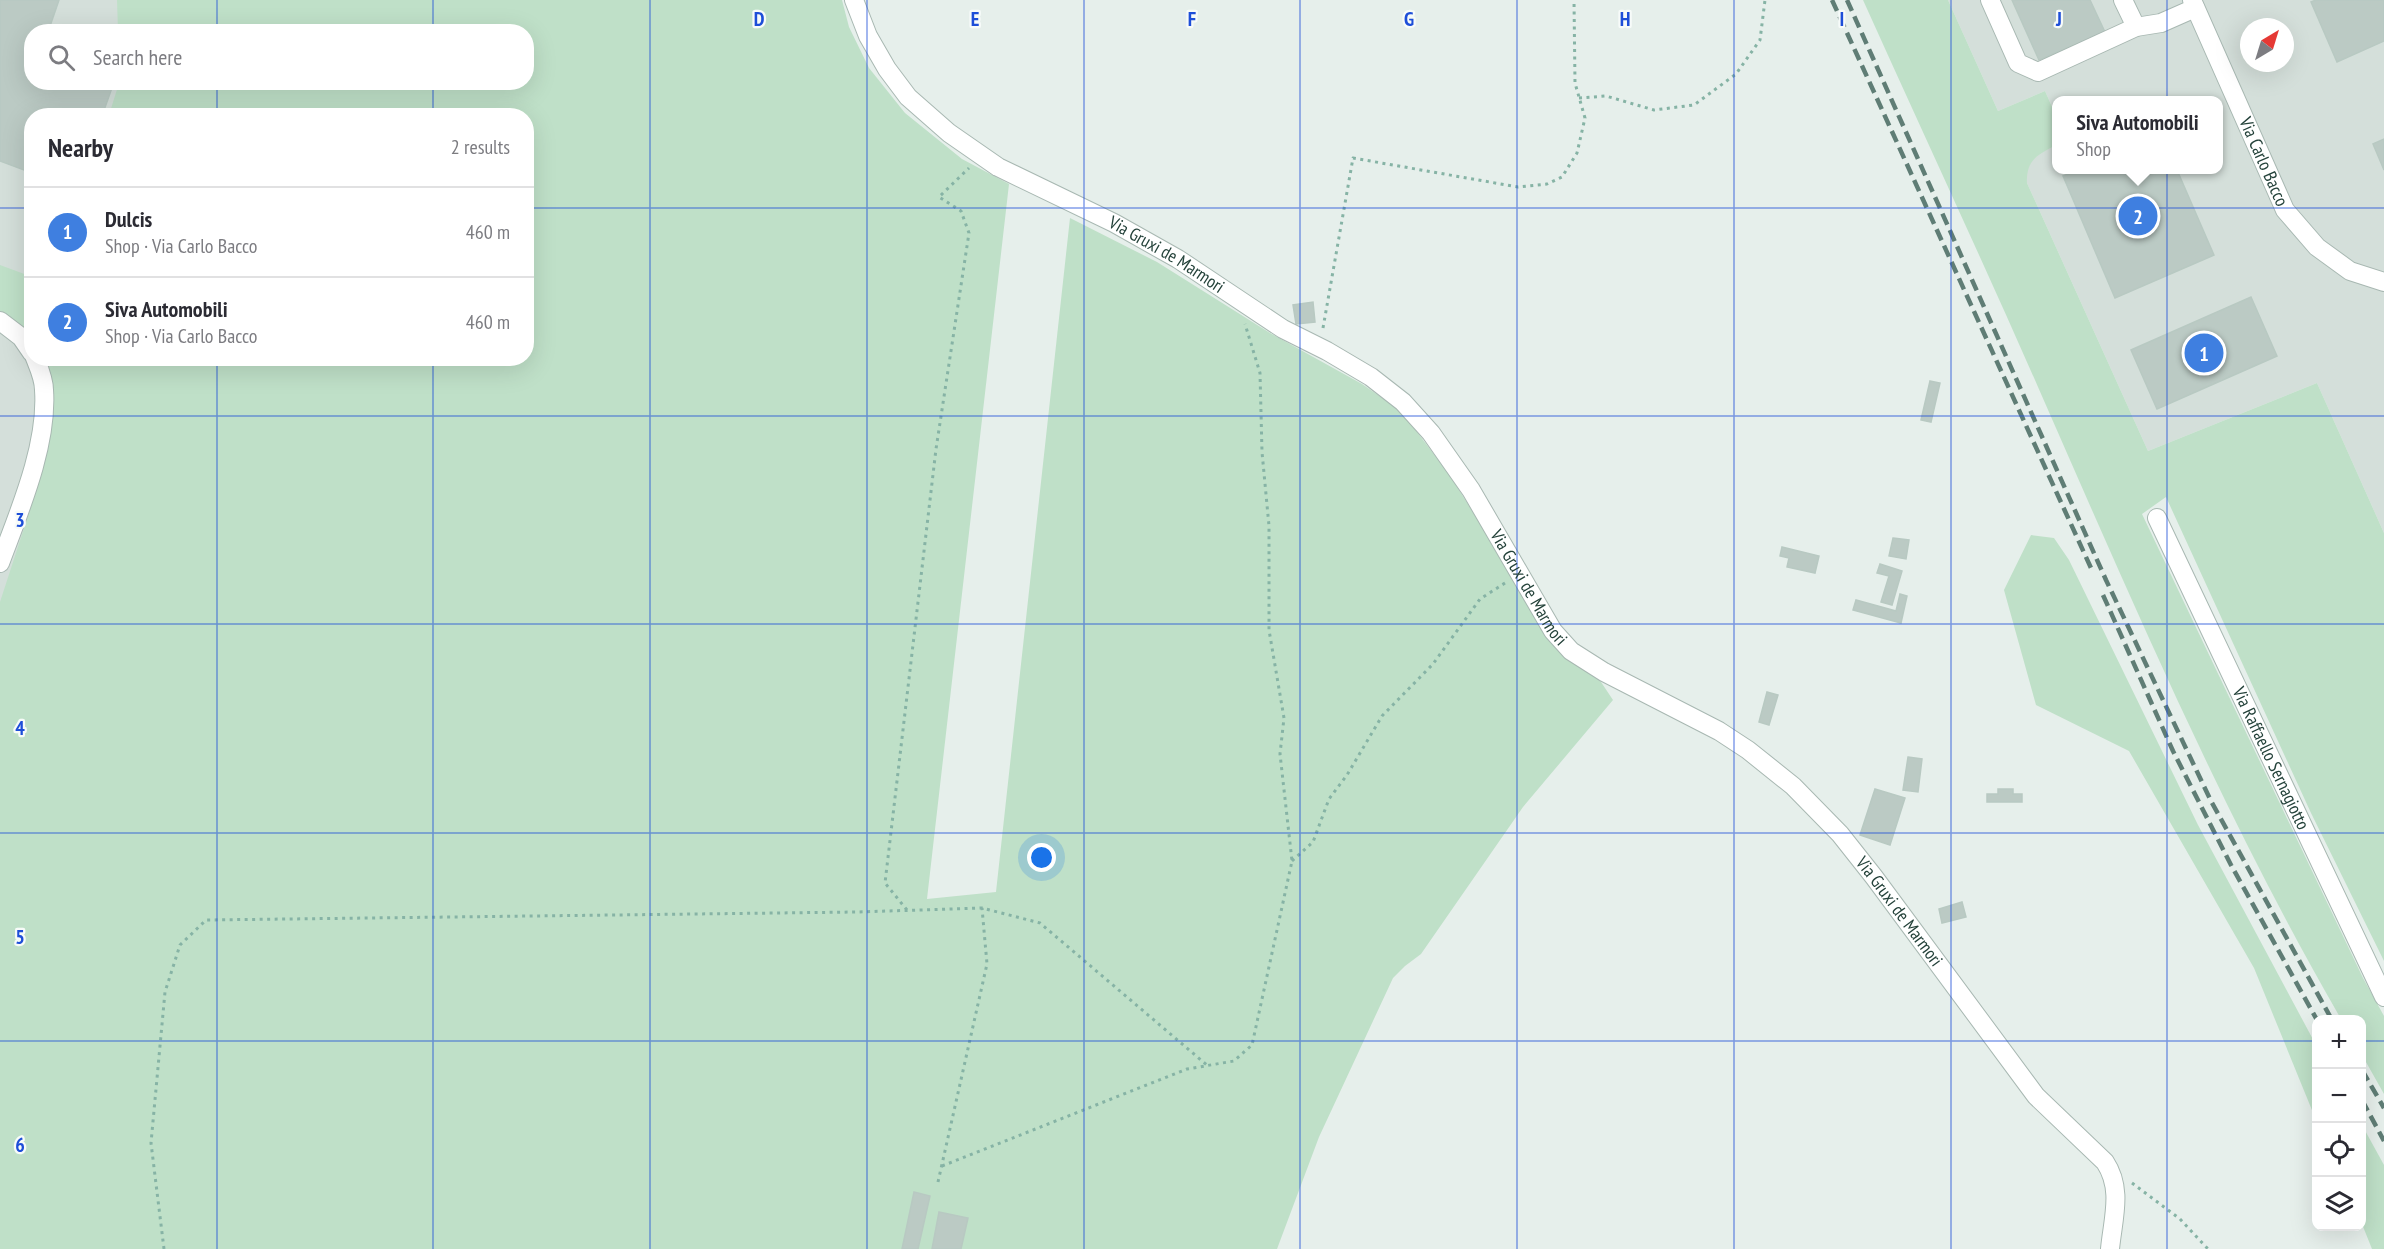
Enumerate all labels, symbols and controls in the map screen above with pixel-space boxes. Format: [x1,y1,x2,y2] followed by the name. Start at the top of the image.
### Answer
[754,6,765,32] text: D
[971,6,979,32] text: E
[1188,6,1196,32] text: F
[1404,6,1414,32] text: G
[1620,6,1630,32] text: H
[1840,6,1844,32] text: I
[2055,6,2062,32] text: J
[2240,18,2294,72] north arrow
[24,24,534,90] search box
[45,41,78,74] icon: search
[93,43,182,71] text: Search here
[2052,96,2223,174] popup
[2076,108,2199,136] text: Siva Automobili
[2234,113,2294,210] street label: Via Carlo Bacco
[48,131,113,164] text: Nearby
[451,134,510,160] text: 2 results
[2076,136,2111,162] text: Shop
[2118,194,2158,238] pin: 2
[105,205,152,233] text: Dulcis
[1104,210,1229,298] street label: Via Gruxi de Marmori
[63,219,72,245] text: 1
[466,219,510,245] text: 460 m
[105,233,257,259] text: Shop · Via Carlo Bacco
[105,295,228,323] text: Siva Automobili
[63,309,72,335] text: 2
[466,309,510,335] text: 460 m
[105,323,257,349] text: Shop · Via Carlo Bacco
[2184,330,2224,376] pin: 1
[15,507,25,533] text: 3
[1485,524,1572,650] street label: Via Gruxi de Marmori
[2227,682,2315,833] street label: Via Raffaello Sernagiotto
[15,715,25,741] text: 4
[1027,843,1056,872] your location
[1851,851,1948,971] street label: Via Gruxi de Marmori
[15,924,25,950] text: 5
[2312,1015,2366,1231] map controls
[2312,1015,2366,1069] button: +
[2312,1069,2366,1123] button: −
[2312,1123,2366,1177] button: locate
[15,1132,25,1158] text: 6
[2312,1177,2366,1231] button: layers

